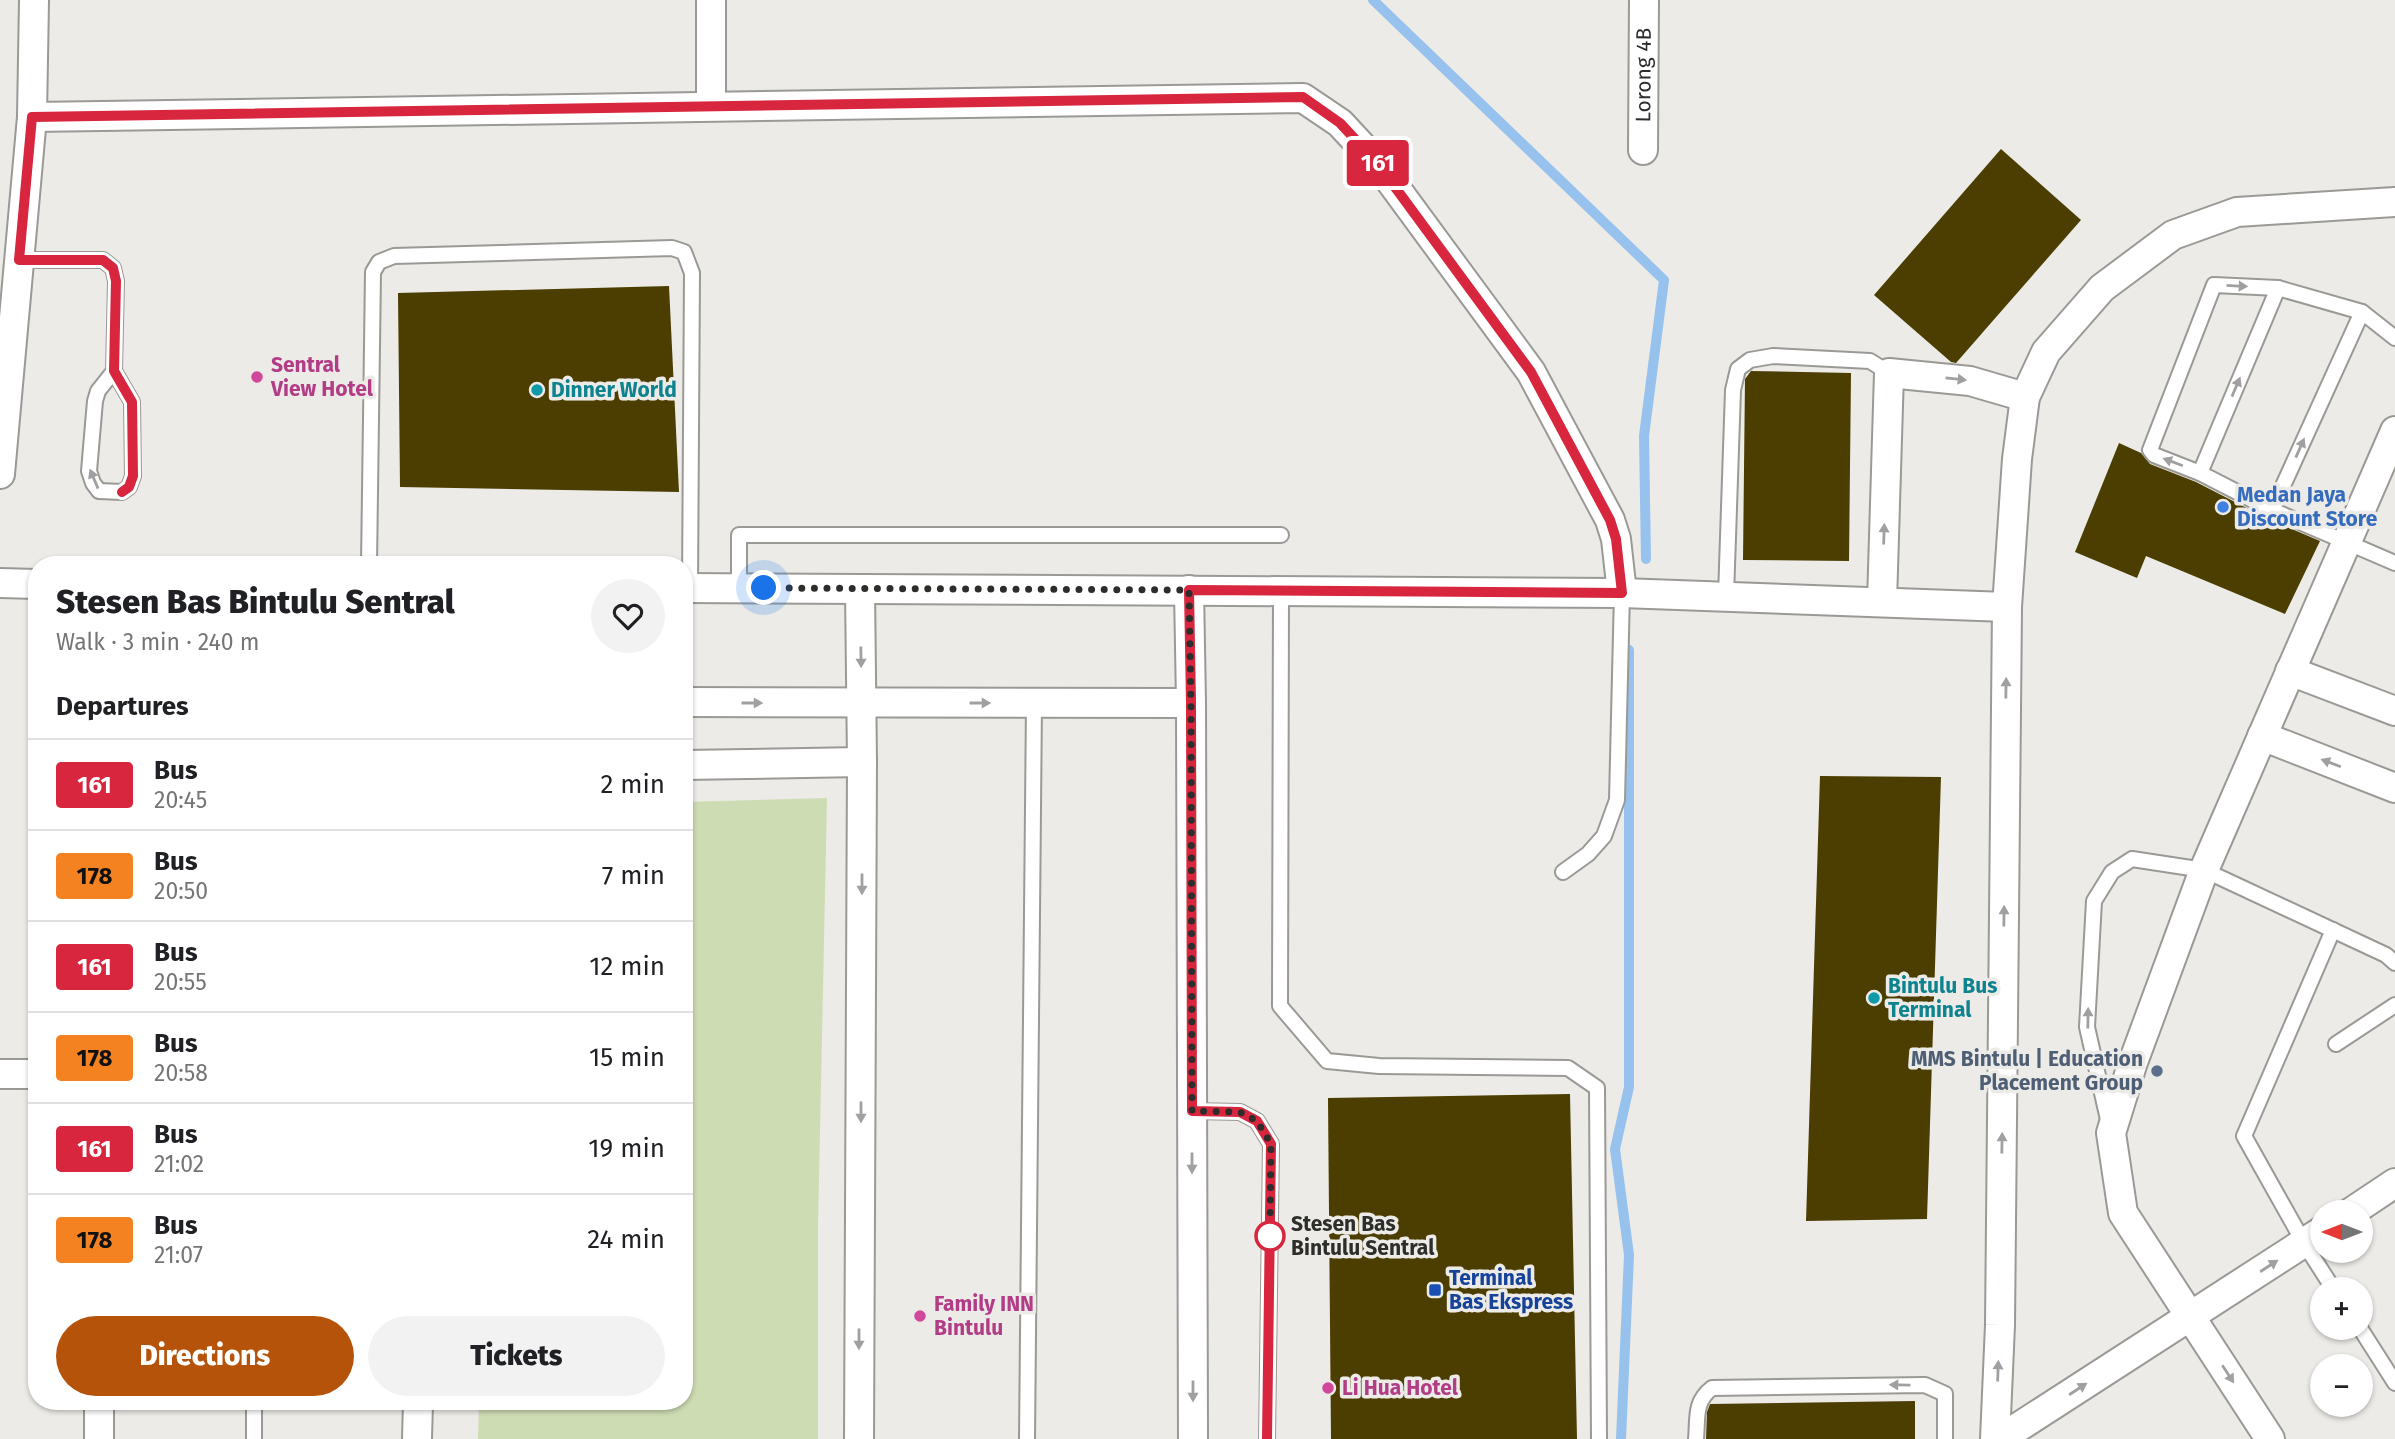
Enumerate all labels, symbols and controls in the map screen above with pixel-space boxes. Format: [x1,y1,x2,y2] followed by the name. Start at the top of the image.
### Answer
[1630,28,1657,122] street label: Lorong 4B
[1338,140,1418,186] line badge: 161
[1361,149,1395,177] text: 161
[2227,280,2249,291] one-way arrow
[270,352,374,402] place label: Sentral View Hotel
[249,369,265,385] marker: Sentral View Hotel
[1946,374,1968,385] one-way arrow
[551,377,677,403] place label: Dinner World
[2230,377,2242,397] one-way arrow
[529,382,545,398] marker: Dinner World
[2294,438,2306,458] one-way arrow
[2162,457,2183,468] one-way arrow
[89,469,100,490] one-way arrow
[2237,482,2378,532] place label: Medan Jaya Discount Store
[2215,499,2231,515] marker: Medan Jaya Discount Store
[1878,523,1889,545] one-way arrow
[746,570,781,605] your location
[591,579,665,653] button: heart
[56,582,455,622] text: Stesen Bas Bintulu Sentral
[56,628,259,656] text: Walk · 3 min · 240 m
[855,646,867,668] one-way arrow
[2001,677,2012,699] one-way arrow
[56,691,189,722] text: Departures
[742,697,764,708] one-way arrow
[969,697,991,709] one-way arrow
[154,755,197,786] text: Bus
[2321,757,2342,768] one-way arrow
[600,769,665,800] text: 2 min
[77,771,112,799] text: 161
[154,786,207,814] text: 20:45
[154,846,197,877] text: Bus
[602,860,665,891] text: 7 min
[77,862,112,890] text: 178
[856,874,868,896] one-way arrow
[154,877,208,905] text: 20:50
[1998,905,2010,927] one-way arrow
[154,937,197,968] text: Bus
[589,951,665,982] text: 12 min
[77,953,112,981] text: 161
[154,968,207,996] text: 20:55
[1888,973,1997,1023] place label: Bintulu Bus Terminal
[1866,990,1882,1006] marker: Bintulu Bus Terminal
[2082,1007,2094,1029] one-way arrow
[154,1028,197,1059] text: Bus
[589,1042,665,1073] text: 15 min
[77,1044,112,1072] text: 178
[1911,1046,2143,1096] place label: MMS Bintulu | Education Placement Group
[154,1059,208,1087] text: 20:58
[2149,1063,2165,1079] marker: MMS Bintulu | Education Placement Group
[855,1101,867,1123] one-way arrow
[154,1119,197,1150] text: Bus
[1996,1132,2008,1154] one-way arrow
[588,1133,665,1164] text: 19 min
[77,1135,112,1163] text: 161
[154,1150,204,1178] text: 21:02
[1186,1152,1198,1174] one-way arrow
[2310,1200,2373,1264] north arrow
[2310,1200,2373,1417] map controls
[154,1210,197,1241] text: Bus
[1291,1211,1435,1261] place label: Stesen Bas Bintulu Sentral
[1255,1221,1285,1251] marker: Stesen Bas Bintulu Sentral
[587,1224,665,1255] text: 24 min
[77,1226,112,1254] text: 178
[154,1241,203,1269] text: 21:07
[2260,1259,2279,1272] one-way arrow
[1449,1265,1573,1315] place label: Terminal Bas Ekspress
[2310,1277,2373,1340] button: +
[1427,1282,1443,1298] marker: Terminal Bas Ekspress
[934,1291,1034,1341] place label: Family INN Bintulu
[912,1308,928,1324] marker: Family INN Bintulu
[56,1316,354,1396] button: Directions
[368,1316,665,1396] button: Tickets
[854,1329,865,1351] one-way arrow
[2310,1354,2373,1417] button: −
[1993,1360,2004,1382] one-way arrow
[2221,1364,2234,1384] one-way arrow
[1342,1375,1459,1401] place label: Li Hua Hotel
[1888,1379,1910,1391] one-way arrow
[1187,1380,1199,1402] one-way arrow
[1320,1380,1336,1396] marker: Li Hua Hotel
[2068,1382,2088,1395] one-way arrow

